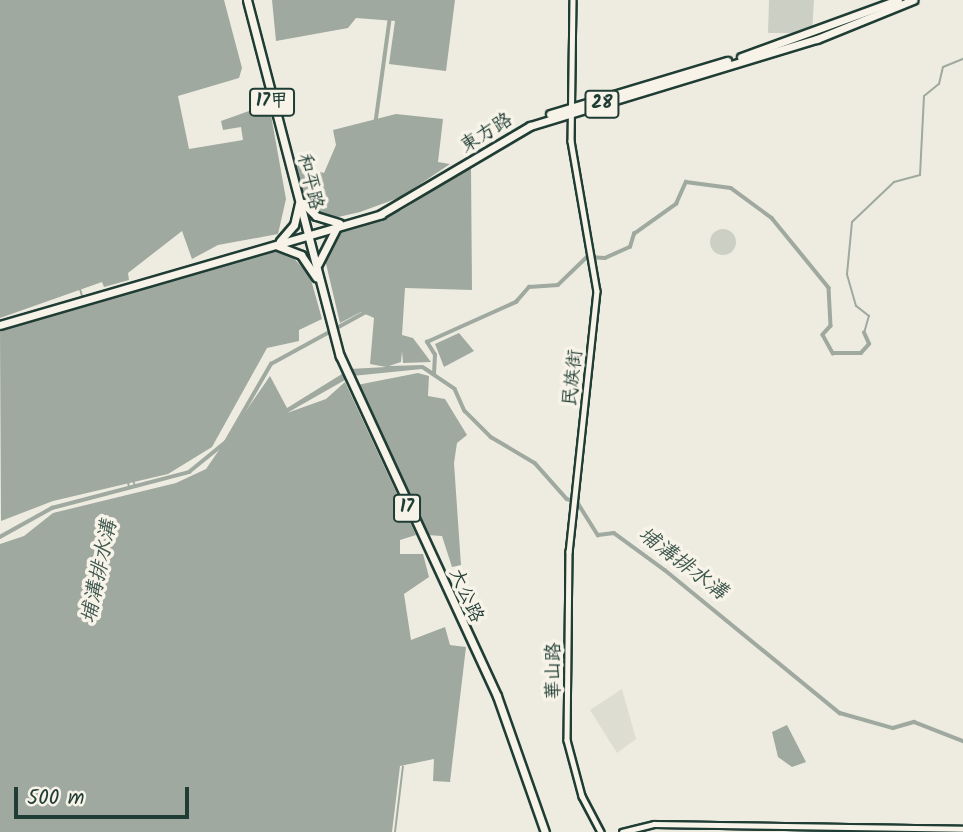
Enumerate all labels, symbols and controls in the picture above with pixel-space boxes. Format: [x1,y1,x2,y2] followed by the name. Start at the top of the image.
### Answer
[247,88,296,116] road number: 17甲
[583,90,621,119] road number: 28
[457,109,517,159] street label: 東方路
[291,152,327,212] street label: 和平路
[560,348,588,408] street label: 民族街
[393,494,421,522] road number: 17
[77,518,123,626] water label: 埔溝排水溝
[632,522,732,606] water label: 埔溝排水溝
[443,565,487,627] street label: 大公路
[544,643,566,699] street label: 華山路
[18,772,192,816] scale bar
[27,782,84,815] text: 500 m

